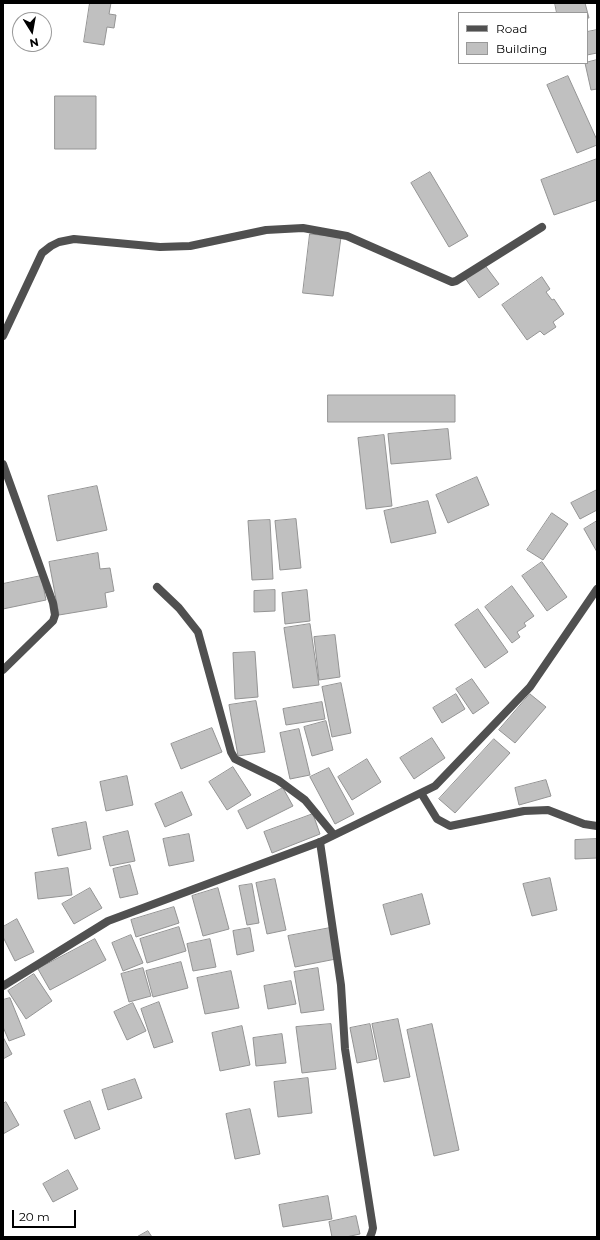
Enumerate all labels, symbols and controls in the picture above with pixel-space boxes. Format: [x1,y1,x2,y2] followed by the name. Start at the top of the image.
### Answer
[12,12,52,52] north arrow
[458,12,588,64] legend
[496,21,527,36] text: Road
[28,35,40,51] text: N
[496,41,547,56] text: Building
[14,1202,78,1228] scale bar
[19,1209,50,1224] text: 20 m

